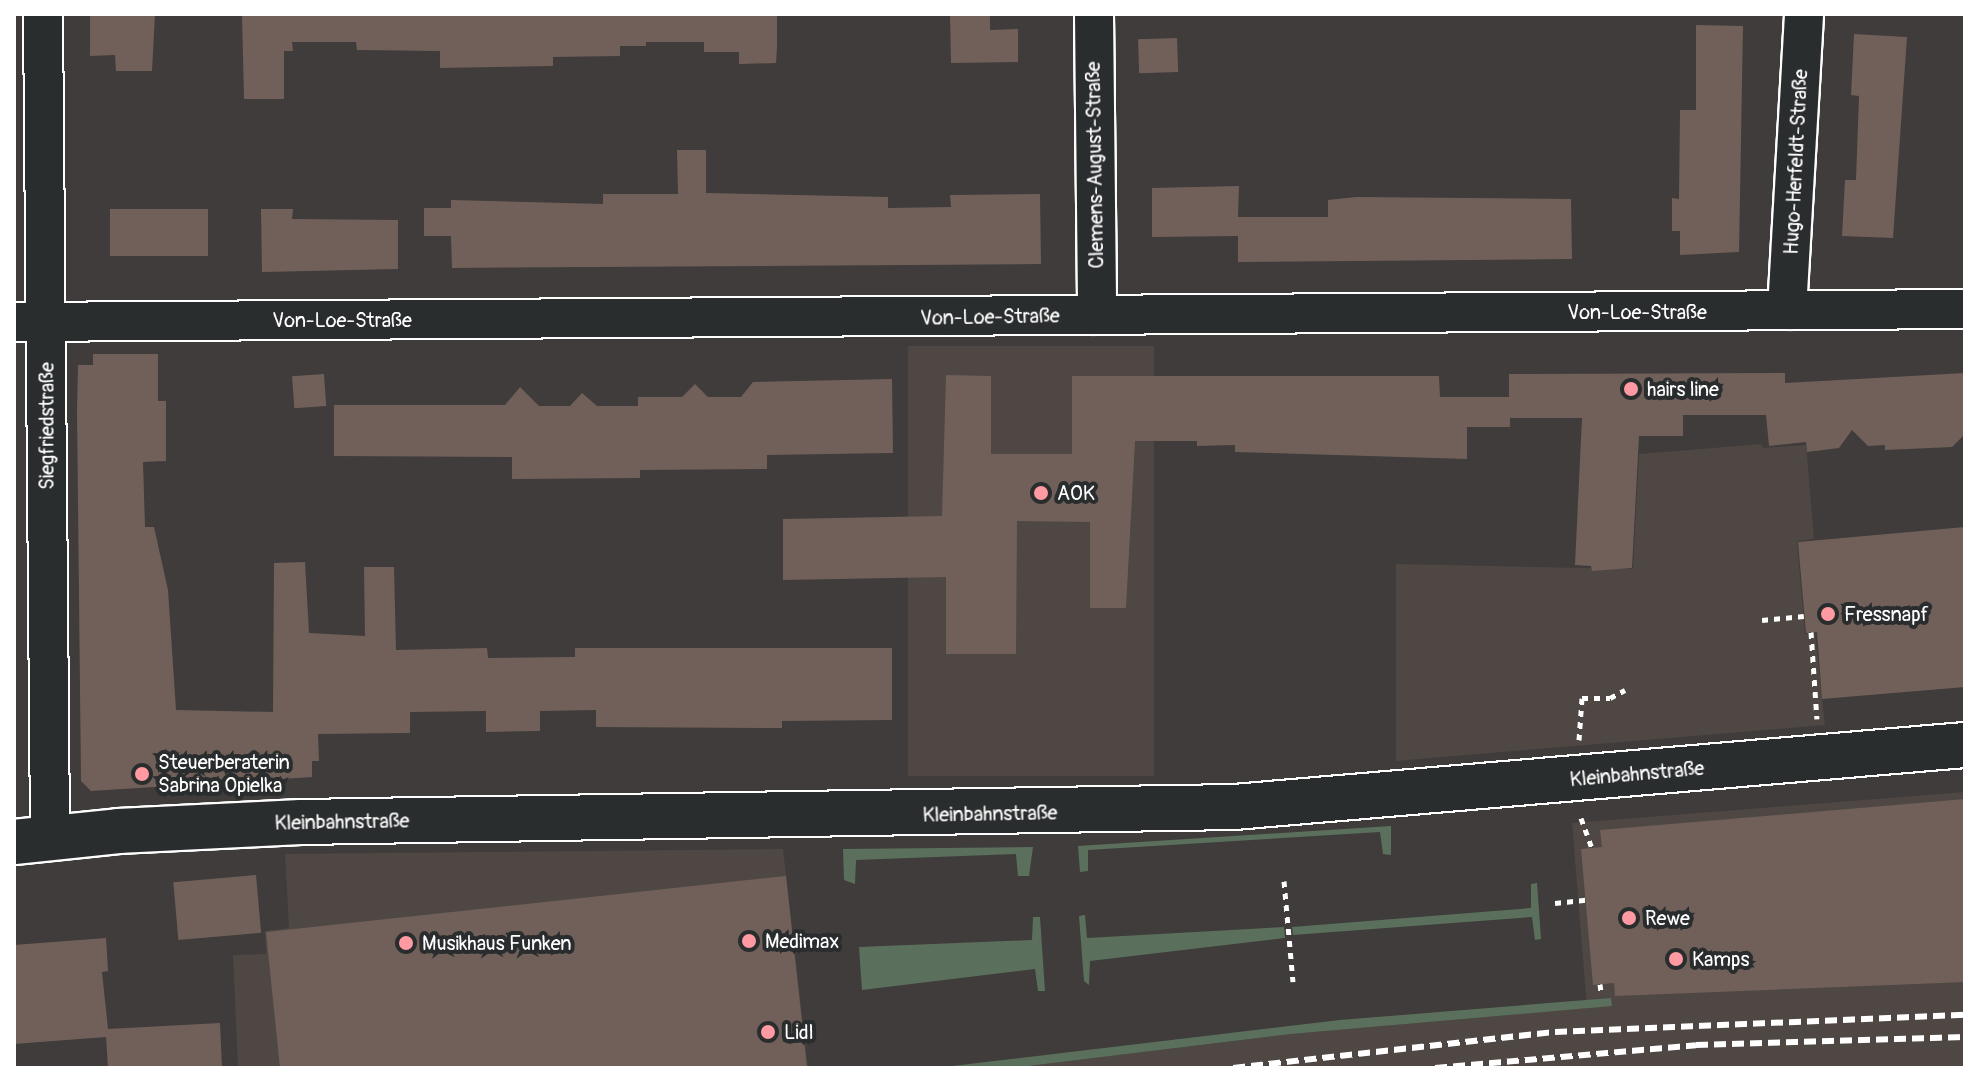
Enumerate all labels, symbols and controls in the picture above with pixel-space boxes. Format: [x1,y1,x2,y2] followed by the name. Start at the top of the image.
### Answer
[1081,61,1109,269] street label: Clemens-August-Straße
[1779,69,1813,255] street label: Hugo-Herfeldt-Straße
[1567,300,1707,324] street label: Von-Loe-Straße
[920,304,1060,330] street label: Von-Loe-Straße
[272,308,412,332] street label: Von-Loe-Straße
[35,362,59,490] street label: Siegfriedstraße
[1647,377,1719,401] place label: hairs line
[1622,380,1640,398] marker: hairs line
[1057,481,1095,505] place label: AOK
[1032,484,1050,502] marker: AOK
[1844,602,1929,626] place label: Fressnapf
[1819,605,1837,623] marker: Fressnapf
[158,750,290,797] place label: Steuerberaterin Sabrina Opielka
[1569,756,1705,792] street label: Kleinbahnstraße
[133,765,151,783] marker: Steuerberaterin Sabrina Opielka
[922,801,1058,827] street label: Kleinbahnstraße
[274,809,410,835] street label: Kleinbahnstraße
[1645,906,1690,930] place label: Rewe
[1620,909,1638,927] marker: Rewe
[765,929,839,953] place label: Medimax
[422,931,571,955] place label: Musikhaus Funken
[740,932,758,950] marker: Medimax
[397,934,415,952] marker: Musikhaus Funken
[1692,947,1749,971] place label: Kamps
[1667,950,1685,968] marker: Kamps
[784,1020,813,1044] place label: Lidl
[759,1023,777,1041] marker: Lidl

